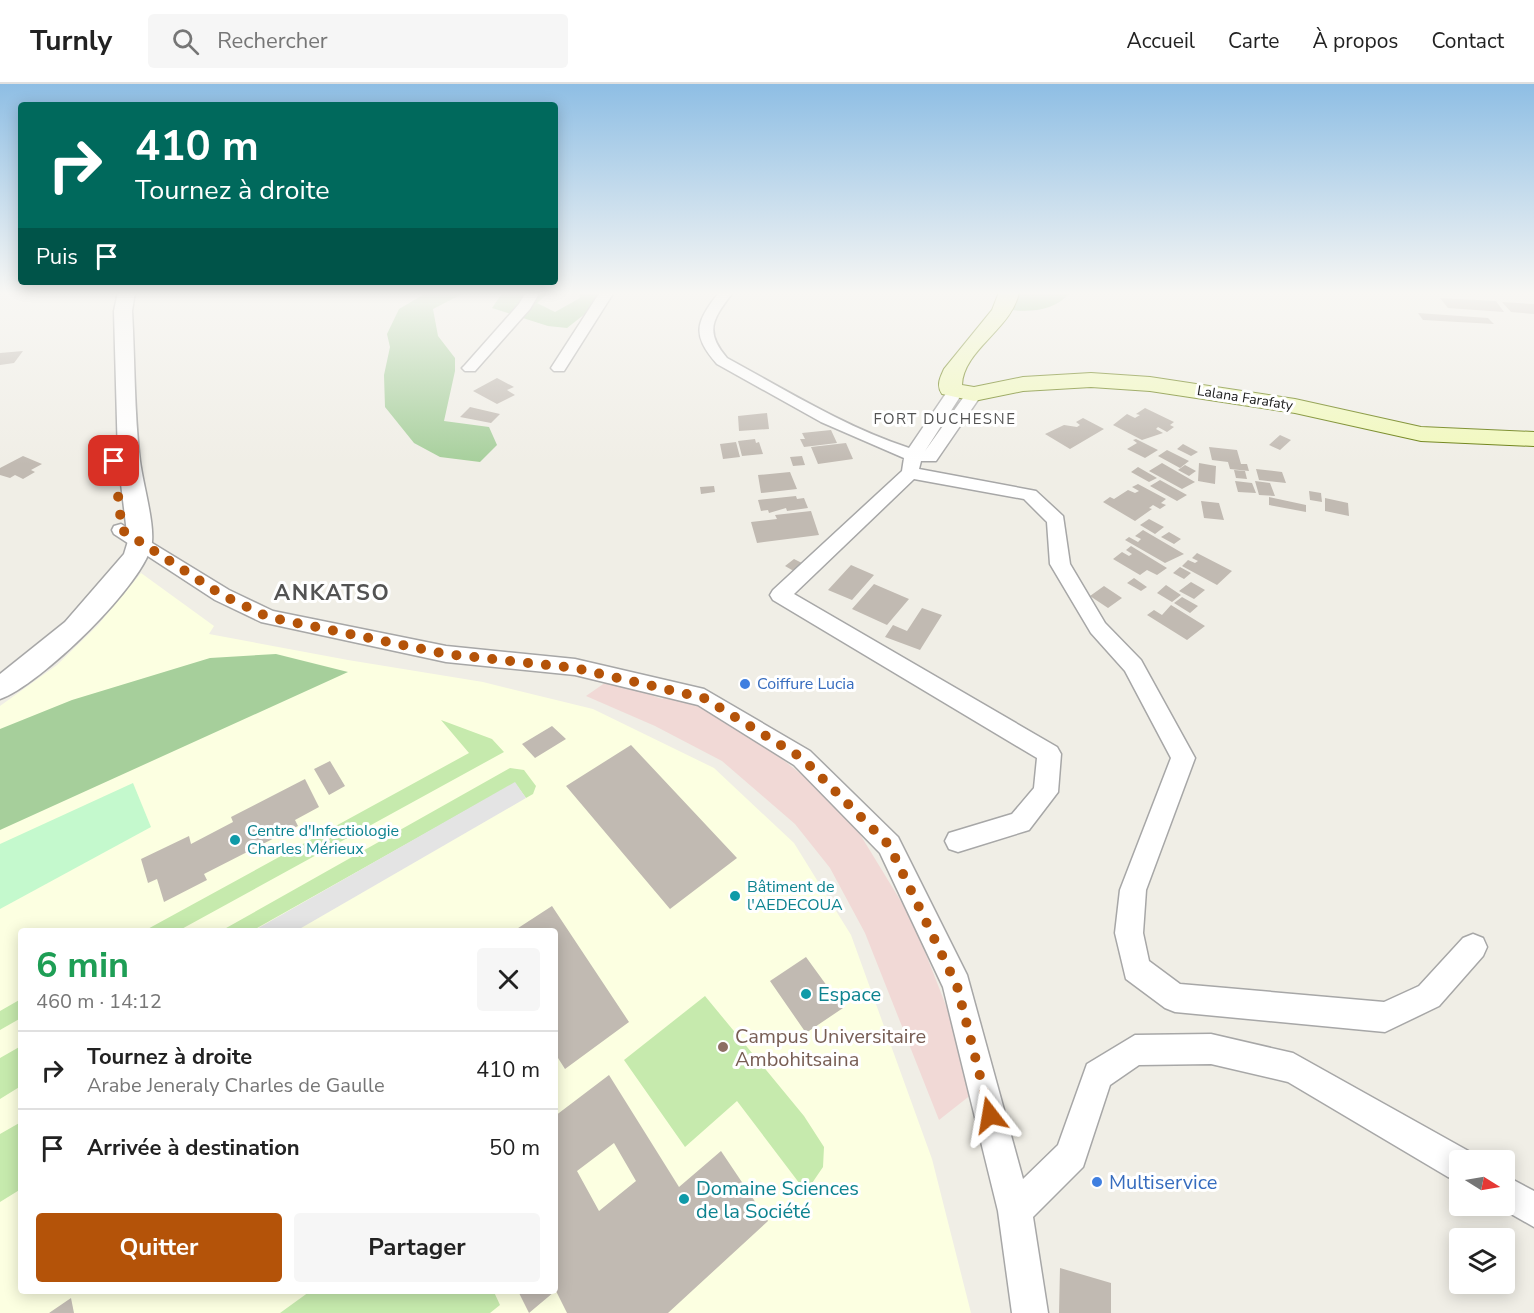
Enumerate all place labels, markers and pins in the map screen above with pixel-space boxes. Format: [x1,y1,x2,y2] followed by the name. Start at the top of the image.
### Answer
[88,435,139,486] pin
[757,673,855,695] place label: Coiffure Lucia
[738,677,752,691] marker: Coiffure Lucia
[247,820,399,860] place label: Centre d'Infectiologie Charles Mérieux
[228,833,242,847] marker: Centre d'Infectiologie Charles Mérieux
[747,876,843,916] place label: Bâtiment de l'AEDECOUA
[728,889,742,903] marker: Bâtiment de l'AEDECOUA
[818,981,881,1008] place label: Espace
[799,987,813,1001] marker: Espace
[735,1023,926,1073] place label: Campus Universitaire Ambohitsaina
[716,1040,730,1054] marker: Campus Universitaire Ambohitsaina
[1109,1169,1217,1196] place label: Multiservice
[696,1175,859,1225] place label: Domaine Sciences de la Société
[1090,1175,1104,1189] marker: Multiservice
[677,1192,691,1206] marker: Domaine Sciences de la Société

